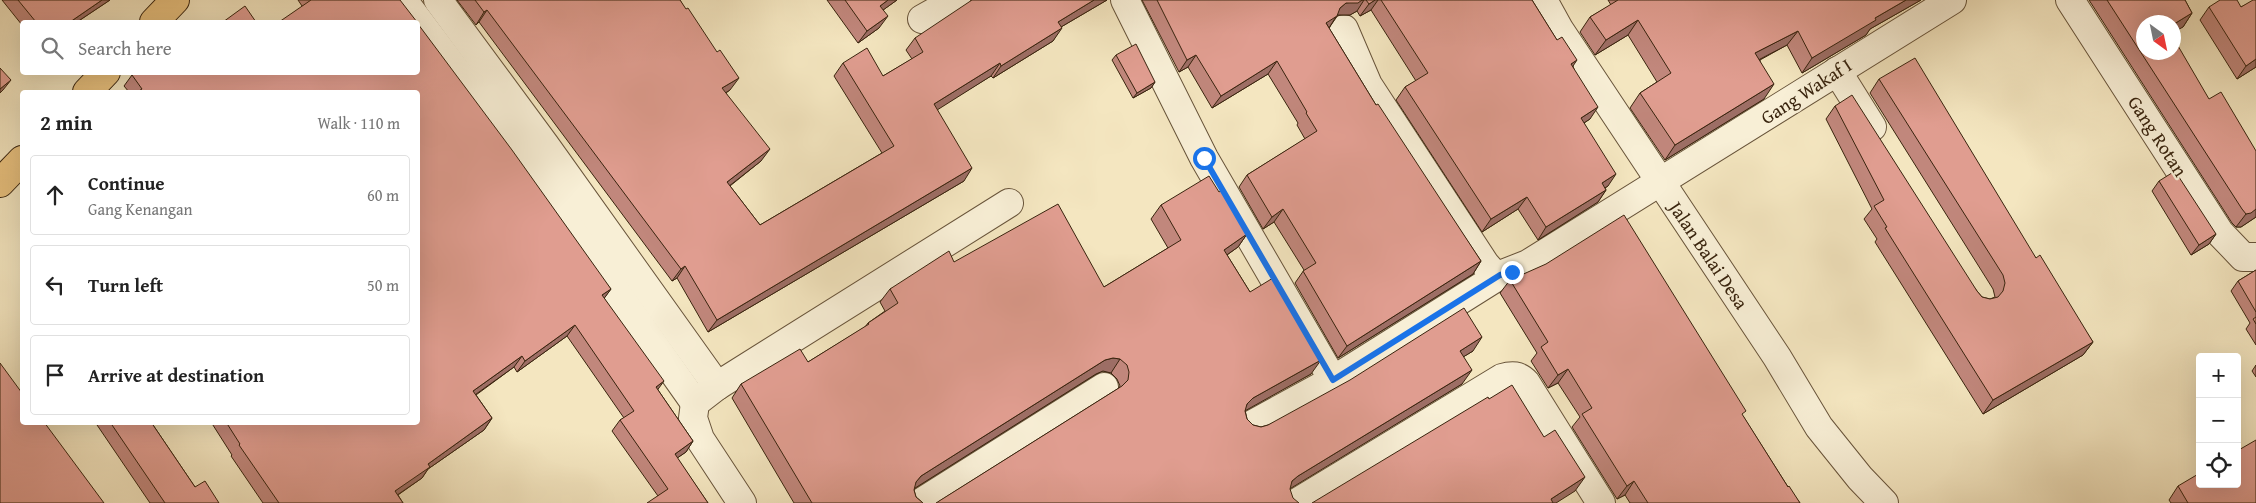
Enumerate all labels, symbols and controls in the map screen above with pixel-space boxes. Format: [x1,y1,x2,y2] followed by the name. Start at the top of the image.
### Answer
[2136,15,2181,60] north arrow
[20,20,420,75] search box
[38,34,66,62] icon: search
[78,34,172,62] text: Search here
[1755,51,1857,131] street label: Gang Wakaf I
[2121,90,2195,182] street label: Gang Rotan
[40,107,92,138] text: 2 min
[317,111,400,135] text: Walk · 110 m
[1193,147,1216,170] route start
[88,169,165,197] text: Continue
[41,181,69,209] icon: ahead
[367,183,399,207] text: 60 m
[1661,194,1755,315] street label: Jalan Balai Desa
[88,197,192,221] text: Gang Kenangan
[1501,261,1524,284] route end
[41,271,69,299] icon: left
[88,271,163,299] text: Turn left
[367,273,399,297] text: 50 m
[2196,353,2241,488] map controls
[2196,353,2241,398] button: +
[41,361,69,389] icon: arrive
[88,361,264,389] text: Arrive at destination
[2196,398,2241,443] button: −
[2196,443,2241,488] button: locate

